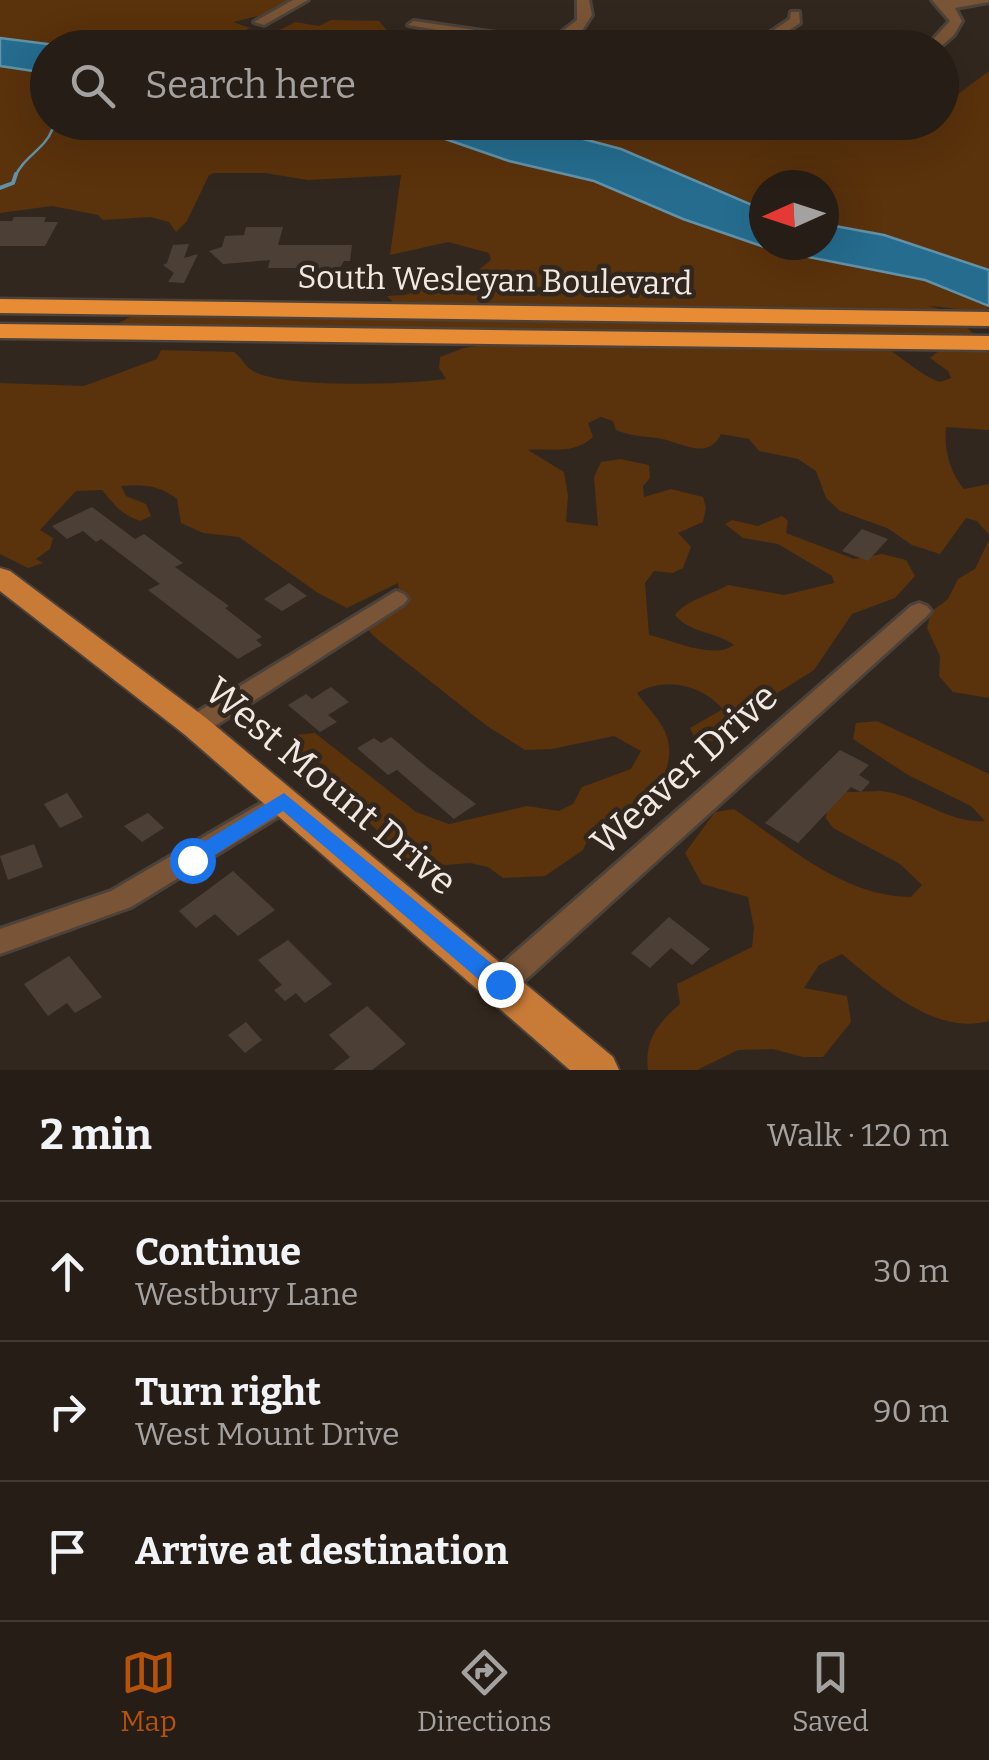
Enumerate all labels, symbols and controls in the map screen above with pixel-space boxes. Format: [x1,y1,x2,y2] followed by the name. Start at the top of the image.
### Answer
[30,30,959,140] search box
[65,58,120,113] icon: search
[145,62,356,108] text: Search here
[749,170,839,260] north arrow
[297,258,693,302] street label: South Wesleyan Boulevard
[196,667,466,905] street label: West Mount Drive
[581,673,787,865] street label: Weaver Drive
[170,838,216,884] route start
[478,962,524,1008] route end
[40,1110,152,1160] text: 2 min
[767,1116,949,1154] text: Walk · 120 m
[135,1229,301,1275] text: Continue
[40,1244,95,1299] icon: ahead
[873,1252,949,1290] text: 30 m
[135,1275,358,1313] text: Westbury Lane
[135,1369,321,1415] text: Turn right
[40,1384,95,1439] icon: right
[873,1392,949,1430] text: 90 m
[135,1415,400,1453] text: West Mount Drive
[40,1524,95,1579] icon: arrive
[135,1528,508,1574] text: Arrive at destination
[120,1645,177,1738] tab: Map
[417,1645,552,1738] tab: Directions
[792,1645,869,1738] tab: Saved

